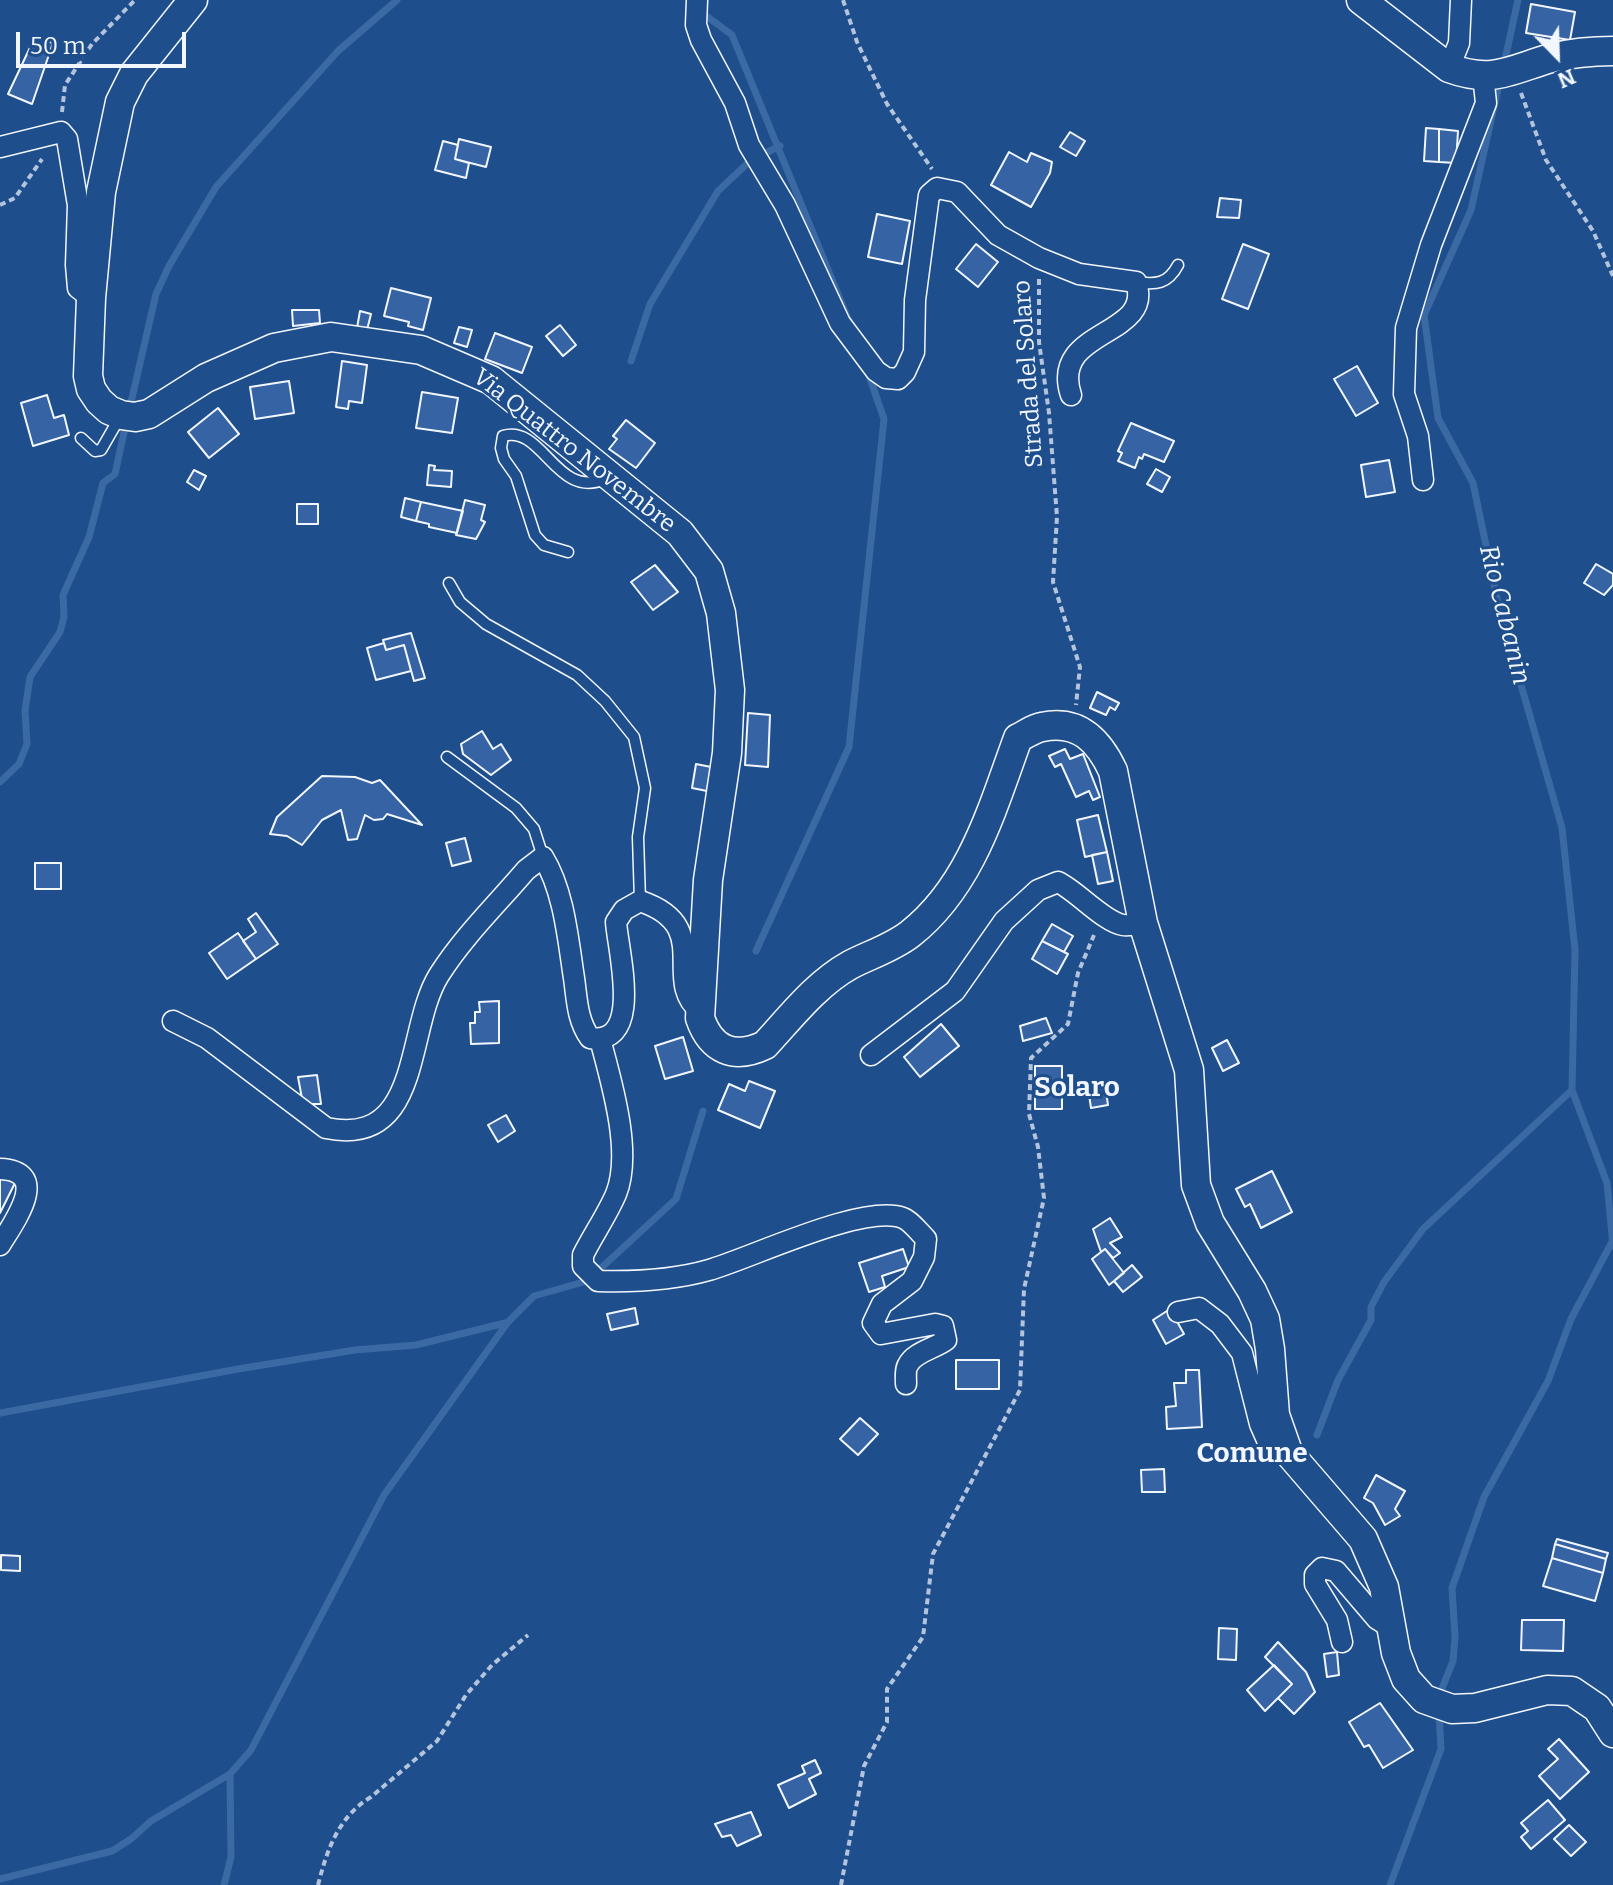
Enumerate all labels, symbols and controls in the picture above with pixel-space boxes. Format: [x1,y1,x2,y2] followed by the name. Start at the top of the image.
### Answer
[20,16,190,66] scale bar
[1517,16,1597,96] north arrow
[30,32,86,60] text: 50 m
[1553,63,1580,94] text: N
[1008,279,1050,469] street label: Strada del Solaro
[467,363,681,539] street label: Via Quattro Novembre
[1472,542,1536,688] water label: Rio Cabanin
[1034,1071,1120,1105] district label: Solaro
[1196,1437,1308,1471] district label: Comune

